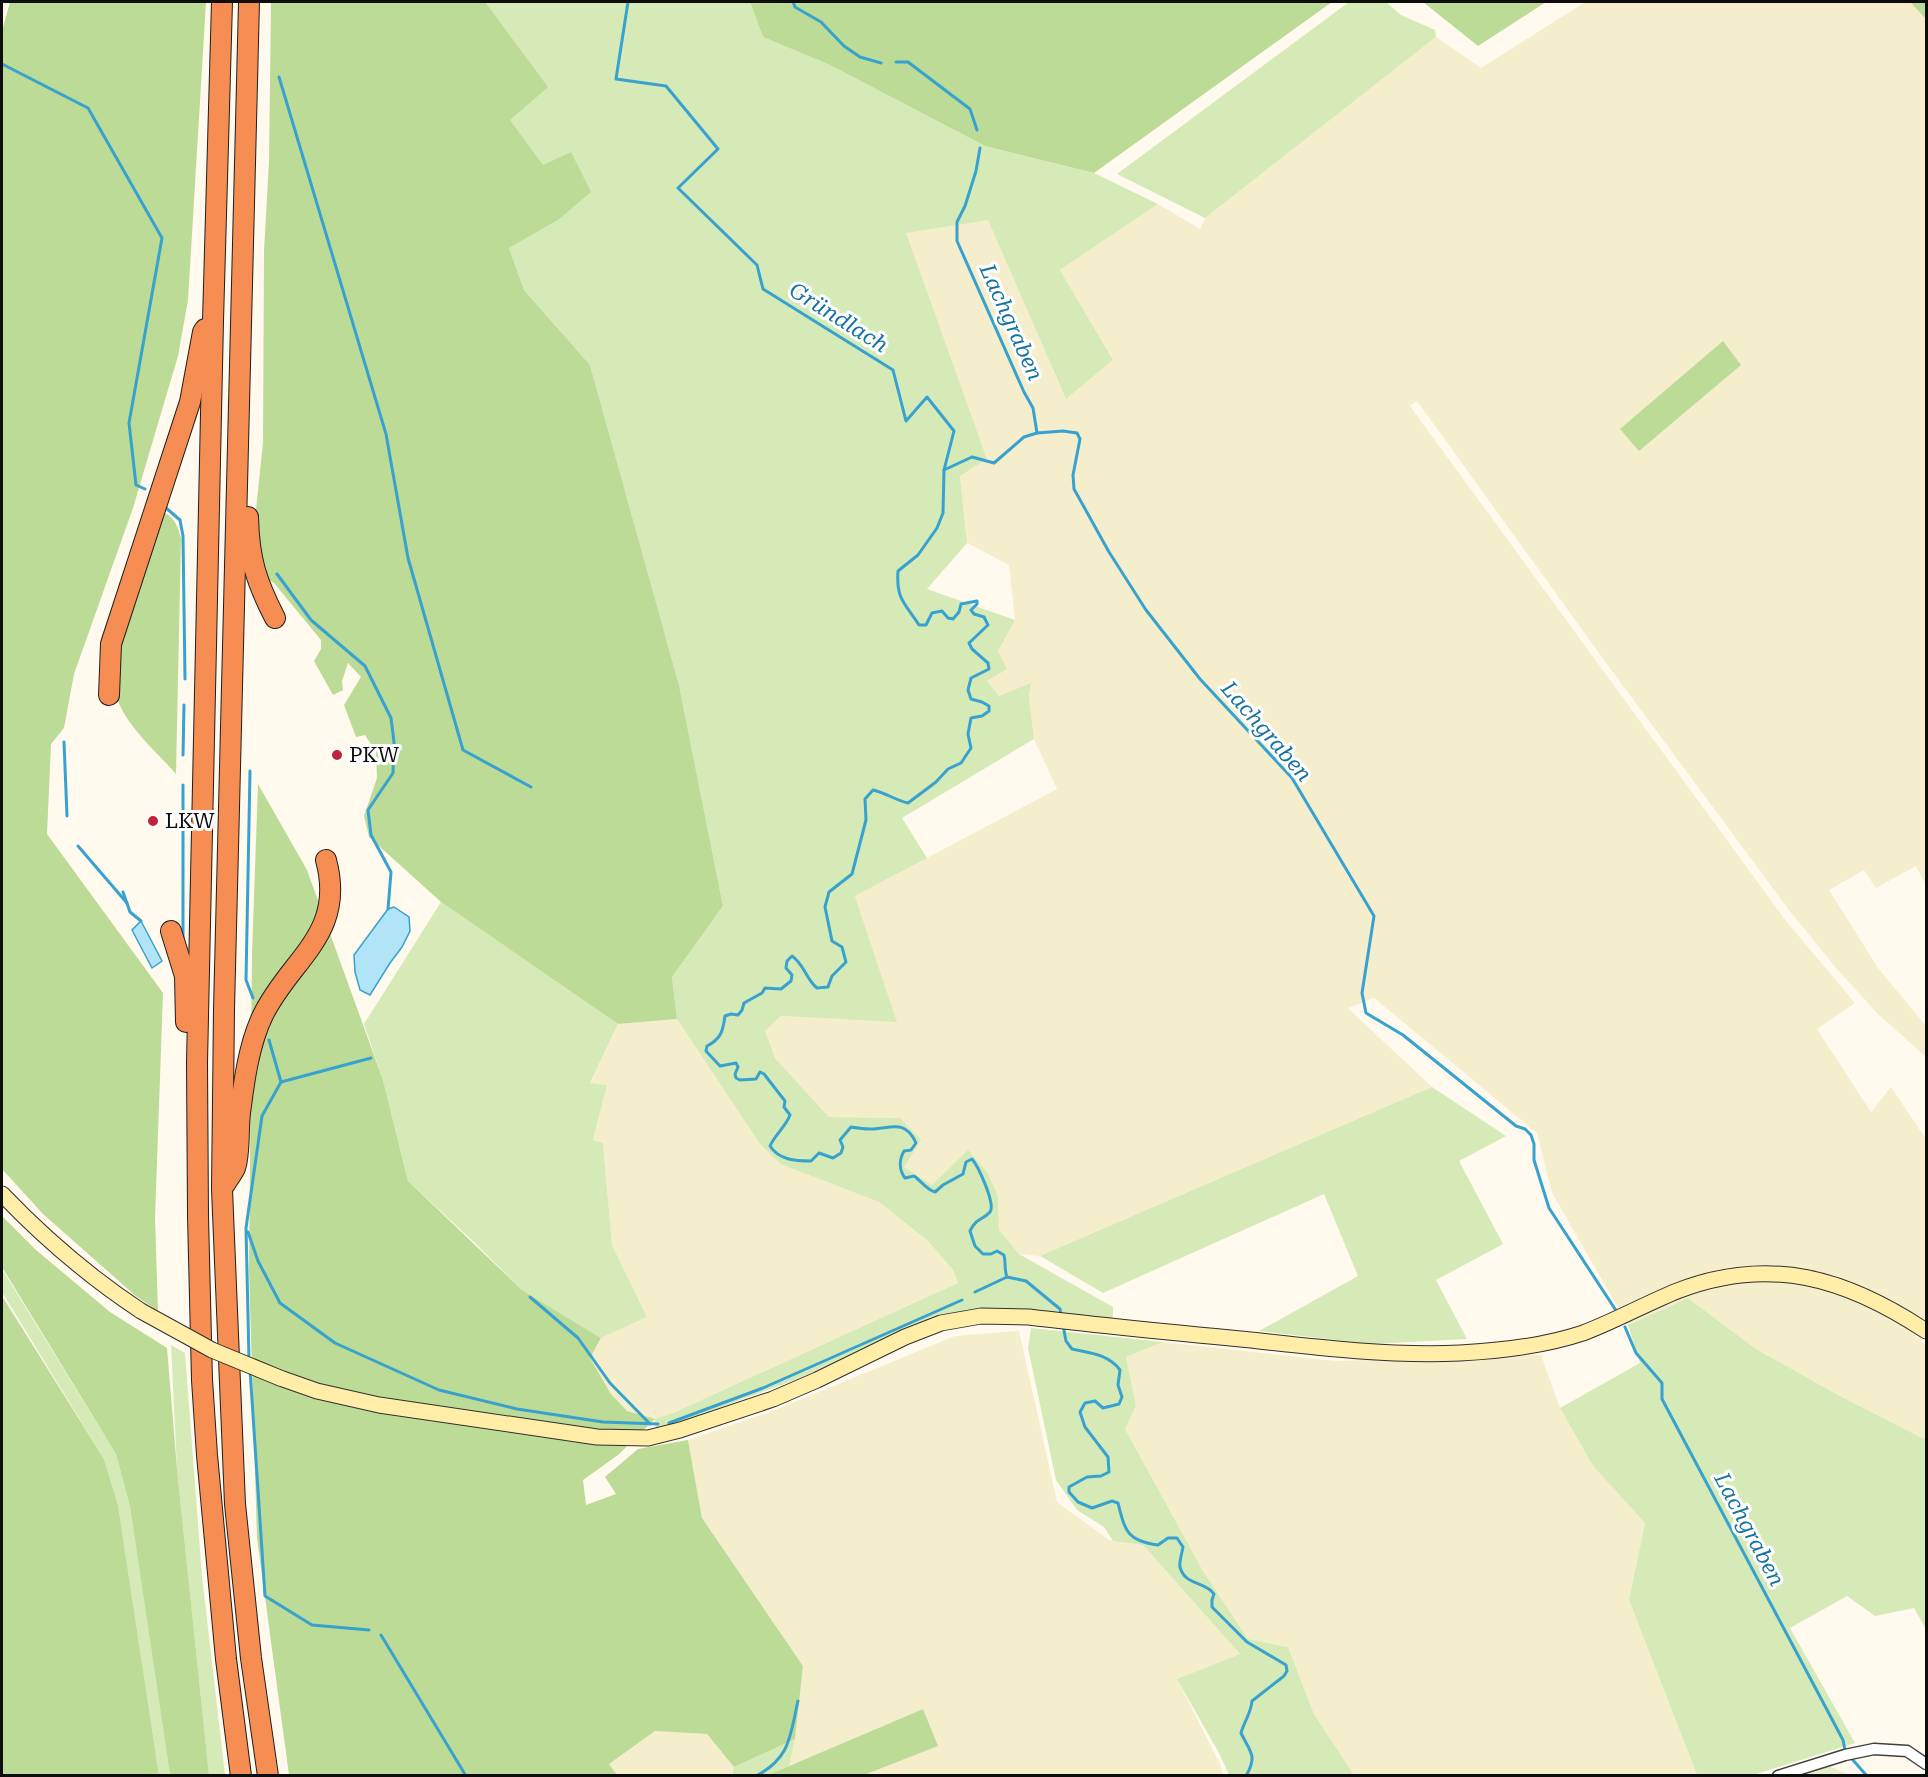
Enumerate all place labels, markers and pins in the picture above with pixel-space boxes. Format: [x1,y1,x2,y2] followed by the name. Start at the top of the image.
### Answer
[349,743,400,767] place label: PKW
[330,748,344,762] marker: PKW
[165,809,215,833] place label: LKW
[146,814,160,828] marker: LKW

